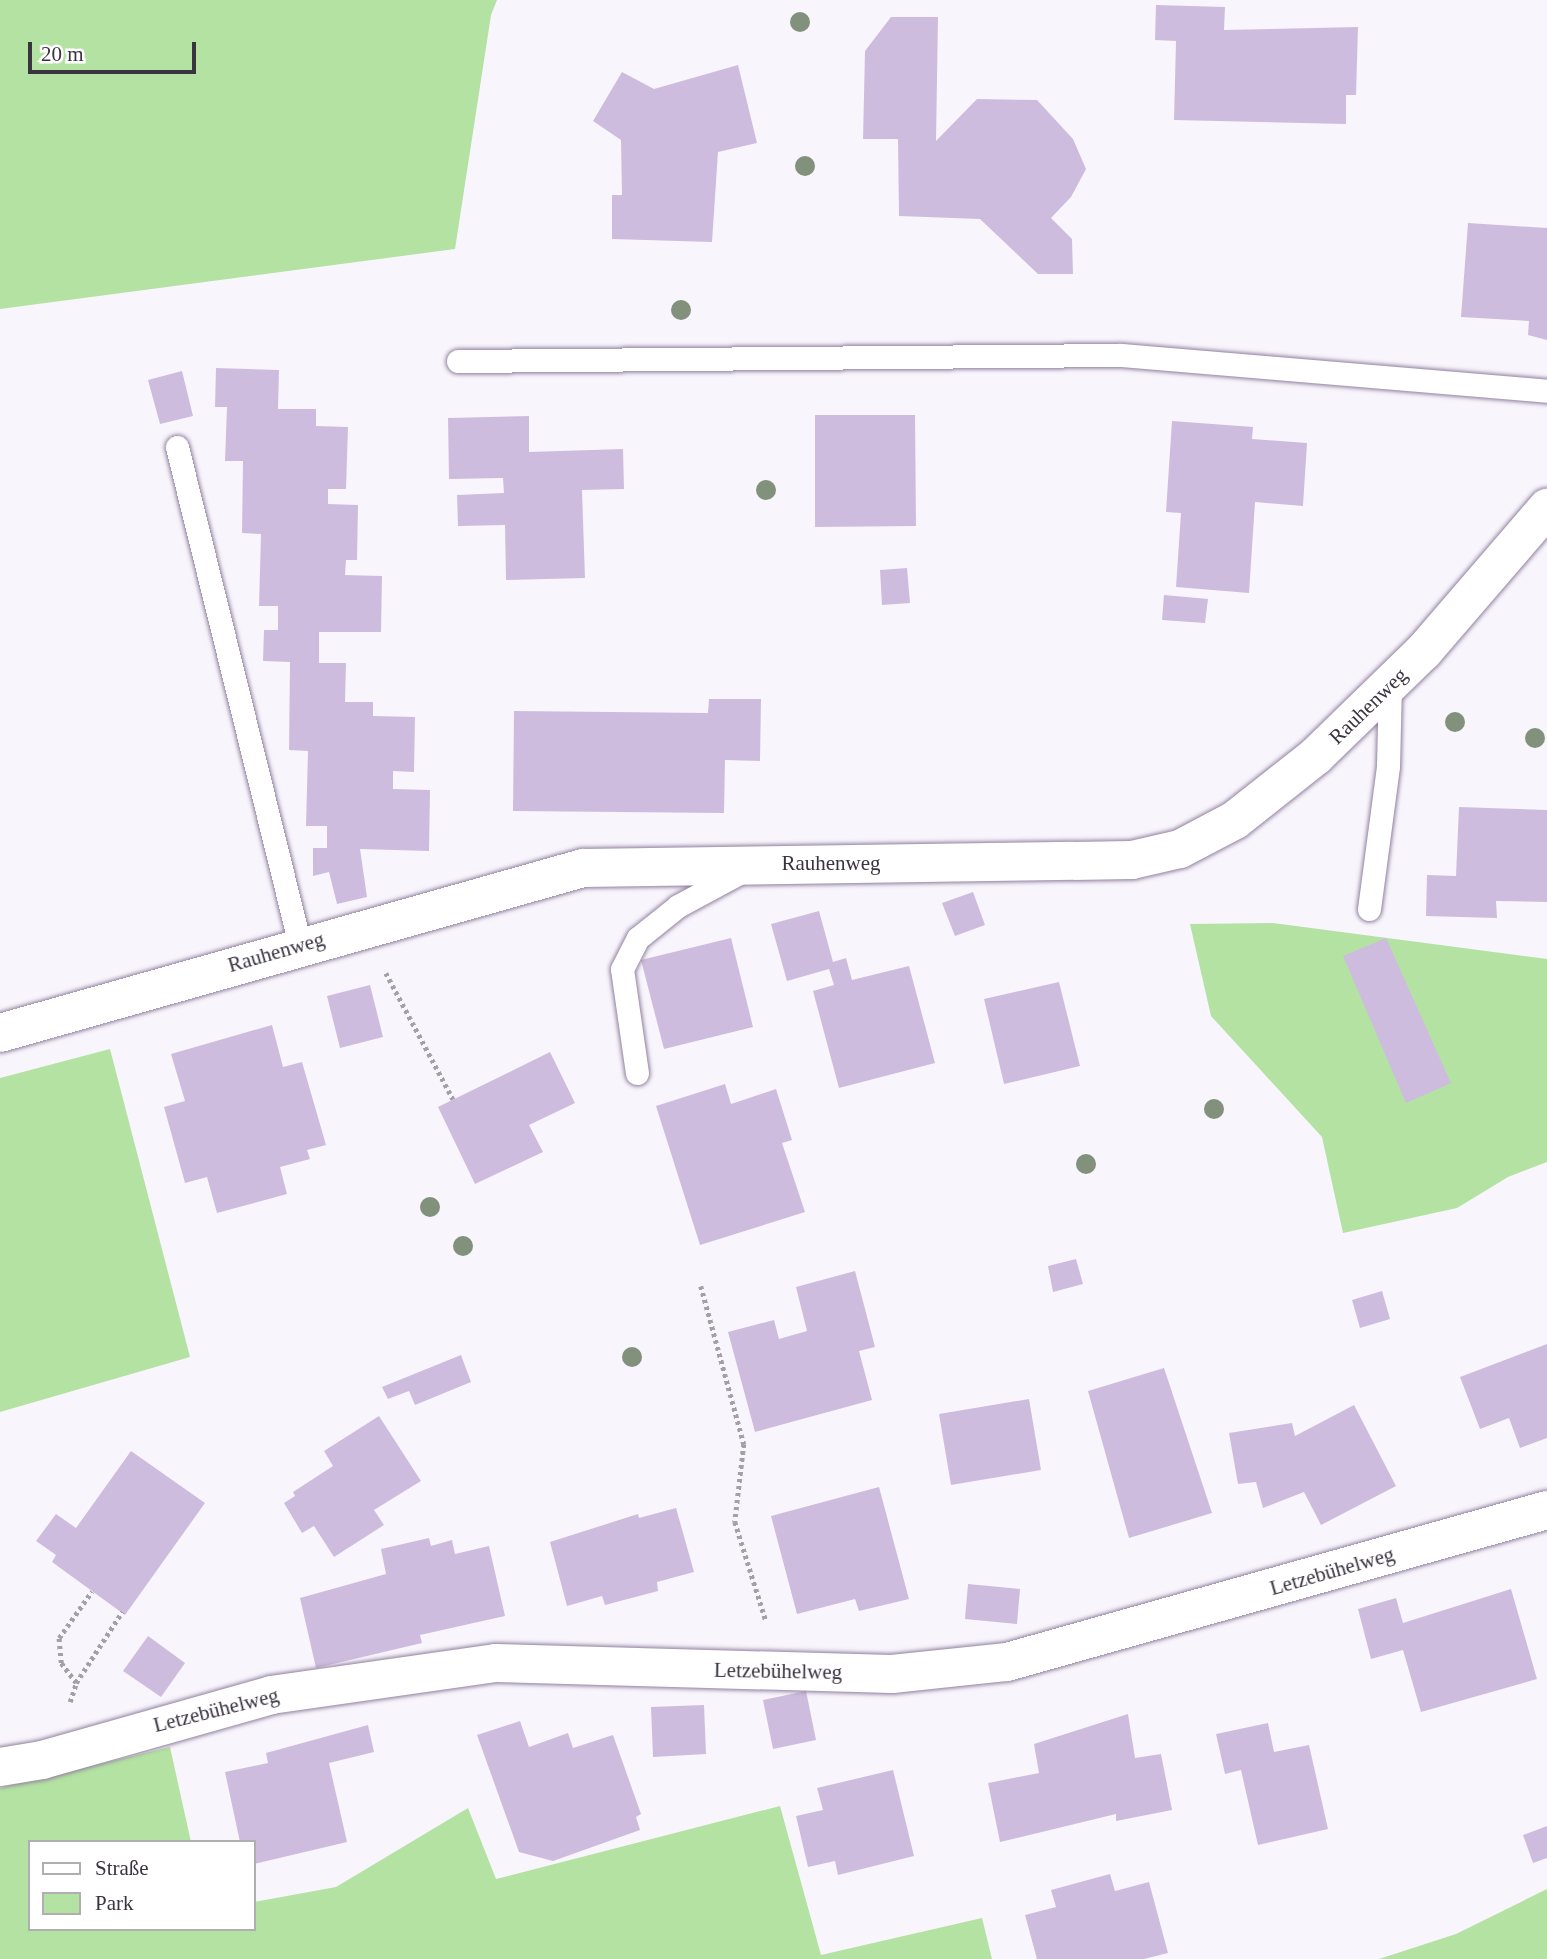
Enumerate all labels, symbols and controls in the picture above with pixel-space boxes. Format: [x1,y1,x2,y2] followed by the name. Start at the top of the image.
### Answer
[32,28,200,72] scale bar
[41,42,84,66] text: 20 m
[1324,663,1412,749] street label: Rauhenweg
[781,850,881,876] street label: Rauhenweg
[225,926,327,978] street label: Rauhenweg
[1267,1541,1397,1601] street label: Letzebühelweg
[714,1657,842,1685] street label: Letzebühelweg
[151,1682,281,1738] street label: Letzebühelweg
[28,1840,256,1931] legend
[95,1856,149,1880] text: Straße
[95,1891,134,1915] text: Park

